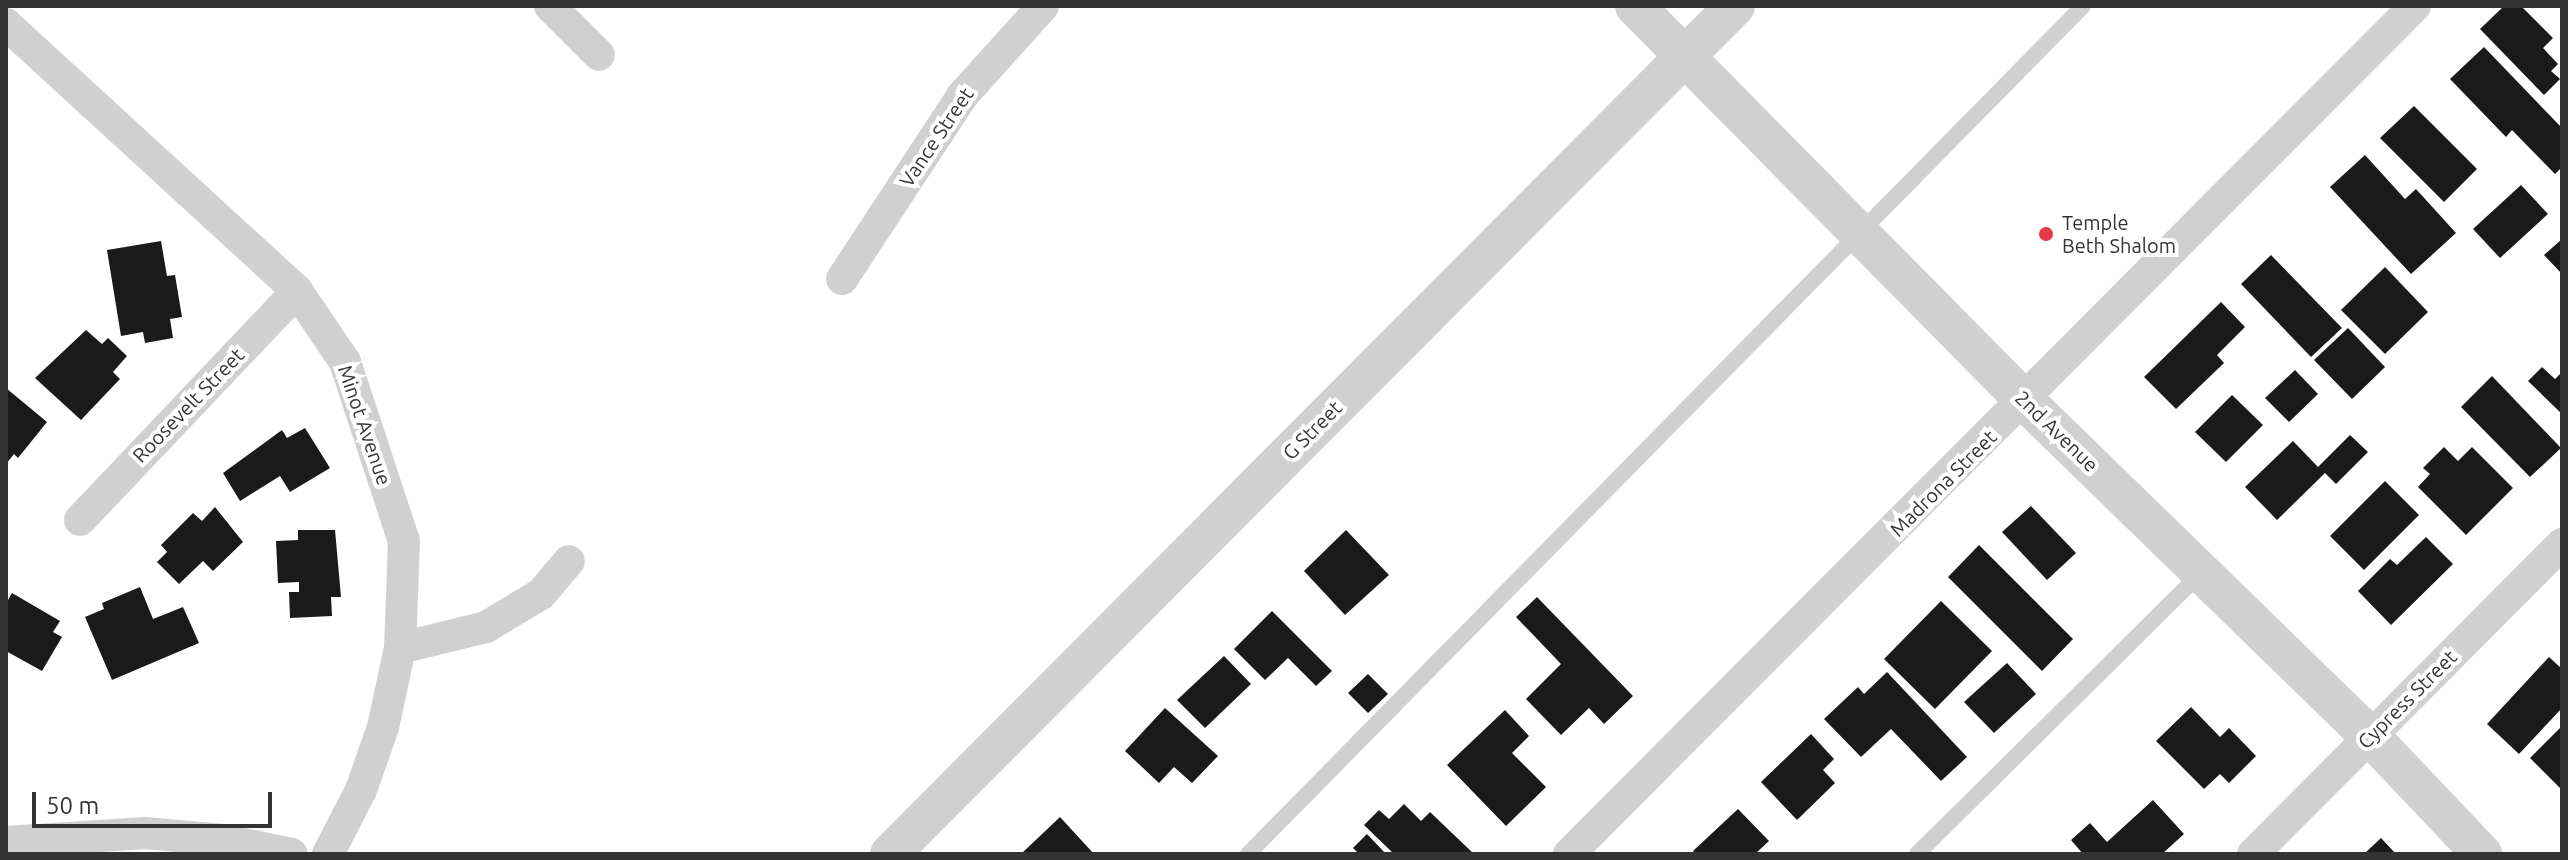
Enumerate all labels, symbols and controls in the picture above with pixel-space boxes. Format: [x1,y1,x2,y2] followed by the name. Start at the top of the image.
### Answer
[894,83,978,191] street label: Vance Street
[2062,210,2176,257] place label: Temple Beth Shalom
[2037,225,2055,243] marker: Temple Beth Shalom
[127,343,249,467] street label: Roosevelt Street
[333,362,397,488] street label: Minot Avenue
[2010,385,2104,477] street label: 2nd Avenue
[1277,395,1347,465] street label: G Street
[1885,425,2001,541] street label: Madrona Street
[2353,645,2461,753] street label: Cypress Street
[36,776,276,826] scale bar
[46,792,99,819] text: 50 m

